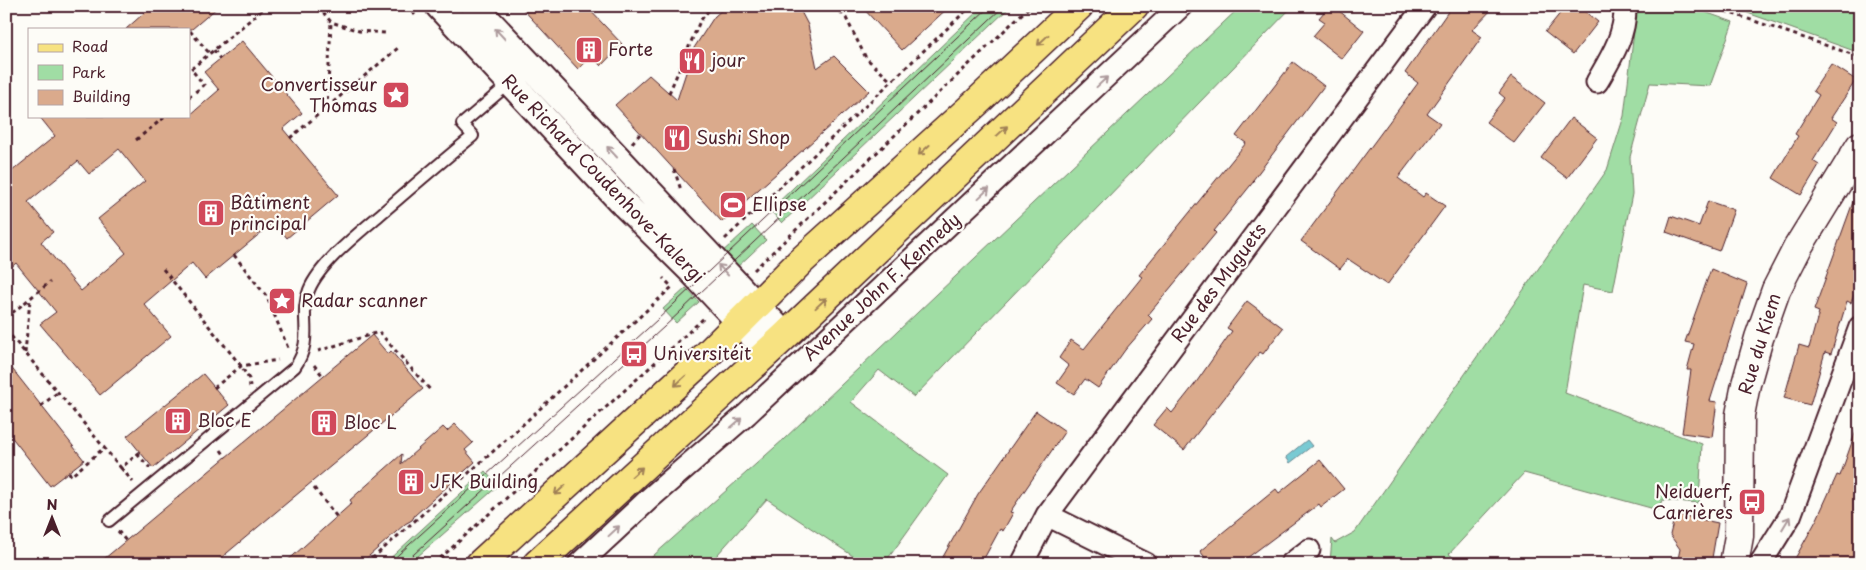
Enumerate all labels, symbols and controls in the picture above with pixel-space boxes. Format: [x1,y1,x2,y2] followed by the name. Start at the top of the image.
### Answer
[28,28,190,118] legend
[494,28,506,40] one-way arrow
[72,34,108,57] text: Road
[1037,34,1050,46] one-way arrow
[574,35,604,65] building icon: Forte
[608,35,653,62] place label: Forte
[677,46,707,76] restaurant icon: jour
[709,46,746,73] place label: jour
[72,60,106,83] text: Park
[496,67,712,289] street label: Rue Richard Coudenhove-Kalergi
[261,70,377,118] place label: Convertisseur Thomas
[1095,76,1108,88] one-way arrow
[381,80,411,110] place icon: Convertisseur Thomas
[72,84,131,107] text: Building
[662,123,692,153] restaurant icon: Sushi Shop
[696,123,790,150] place label: Sushi Shop
[996,125,1009,137] one-way arrow
[918,144,931,156] one-way arrow
[606,146,618,158] one-way arrow
[977,187,990,199] one-way arrow
[230,188,310,236] place label: Bâtiment principal
[718,190,748,220] sports icon: Ellipse
[752,190,807,217] place label: Ellipse
[196,198,226,228] building icon: Bâtiment principal
[796,206,966,366] street label: Avenue John F. Kennedy
[1164,217,1272,348] street label: Rue des Muguets
[717,264,729,277] one-way arrow
[267,286,297,316] place icon: Radar scanner
[301,286,428,313] place label: Radar scanner
[1730,290,1787,398] street label: Rue du Kiem
[814,297,827,309] one-way arrow
[619,339,649,369] bus stop icon: Universitéit
[653,339,751,366] place label: Universitéit
[673,375,686,387] one-way arrow
[163,406,193,436] building icon: Bloc E
[197,406,252,433] place label: Bloc E
[309,408,339,438] building icon: Bloc L
[343,408,397,435] place label: Bloc L
[730,418,743,429] one-way arrow
[631,466,644,478] one-way arrow
[396,467,426,497] building icon: JFK Building
[430,467,538,494] place label: JFK Building
[1652,477,1733,525] place label: Neiduerf, Carrières
[554,484,567,496] one-way arrow
[1737,487,1767,517] bus stop icon: Neiduerf, Carrières
[28,492,78,542] north arrow
[46,494,58,515] text: N
[1782,516,1792,530] one-way arrow
[608,525,621,536] one-way arrow

